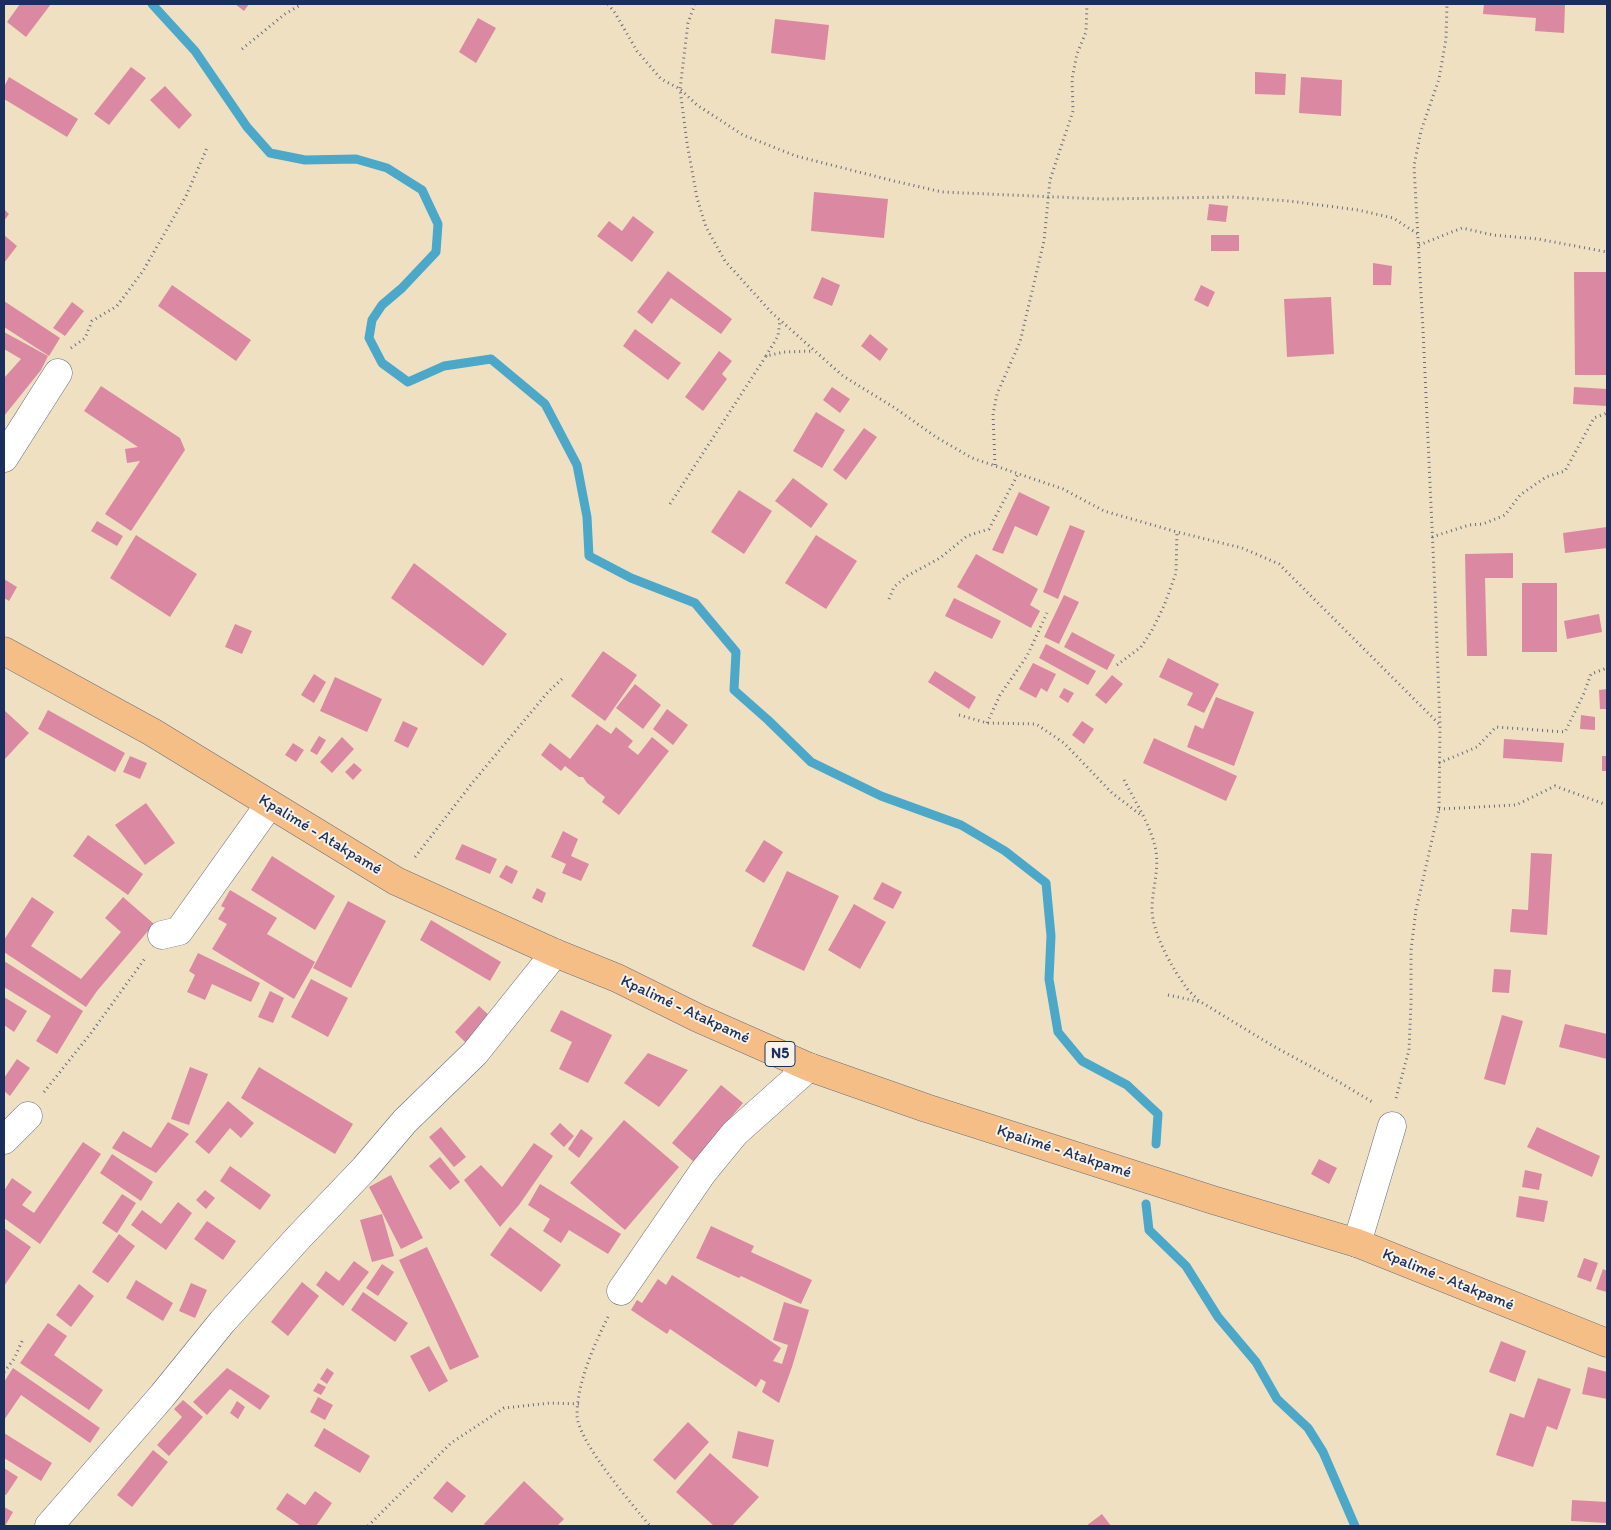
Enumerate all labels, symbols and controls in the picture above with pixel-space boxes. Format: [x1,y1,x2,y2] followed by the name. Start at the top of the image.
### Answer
[255,791,385,879] street label: Kpalimé - Atakpamé
[617,972,753,1048] street label: Kpalimé - Atakpamé
[765,1042,795,1066] road number: N5
[994,1121,1134,1183] street label: Kpalimé - Atakpamé
[1379,1245,1517,1315] street label: Kpalimé - Atakpamé

